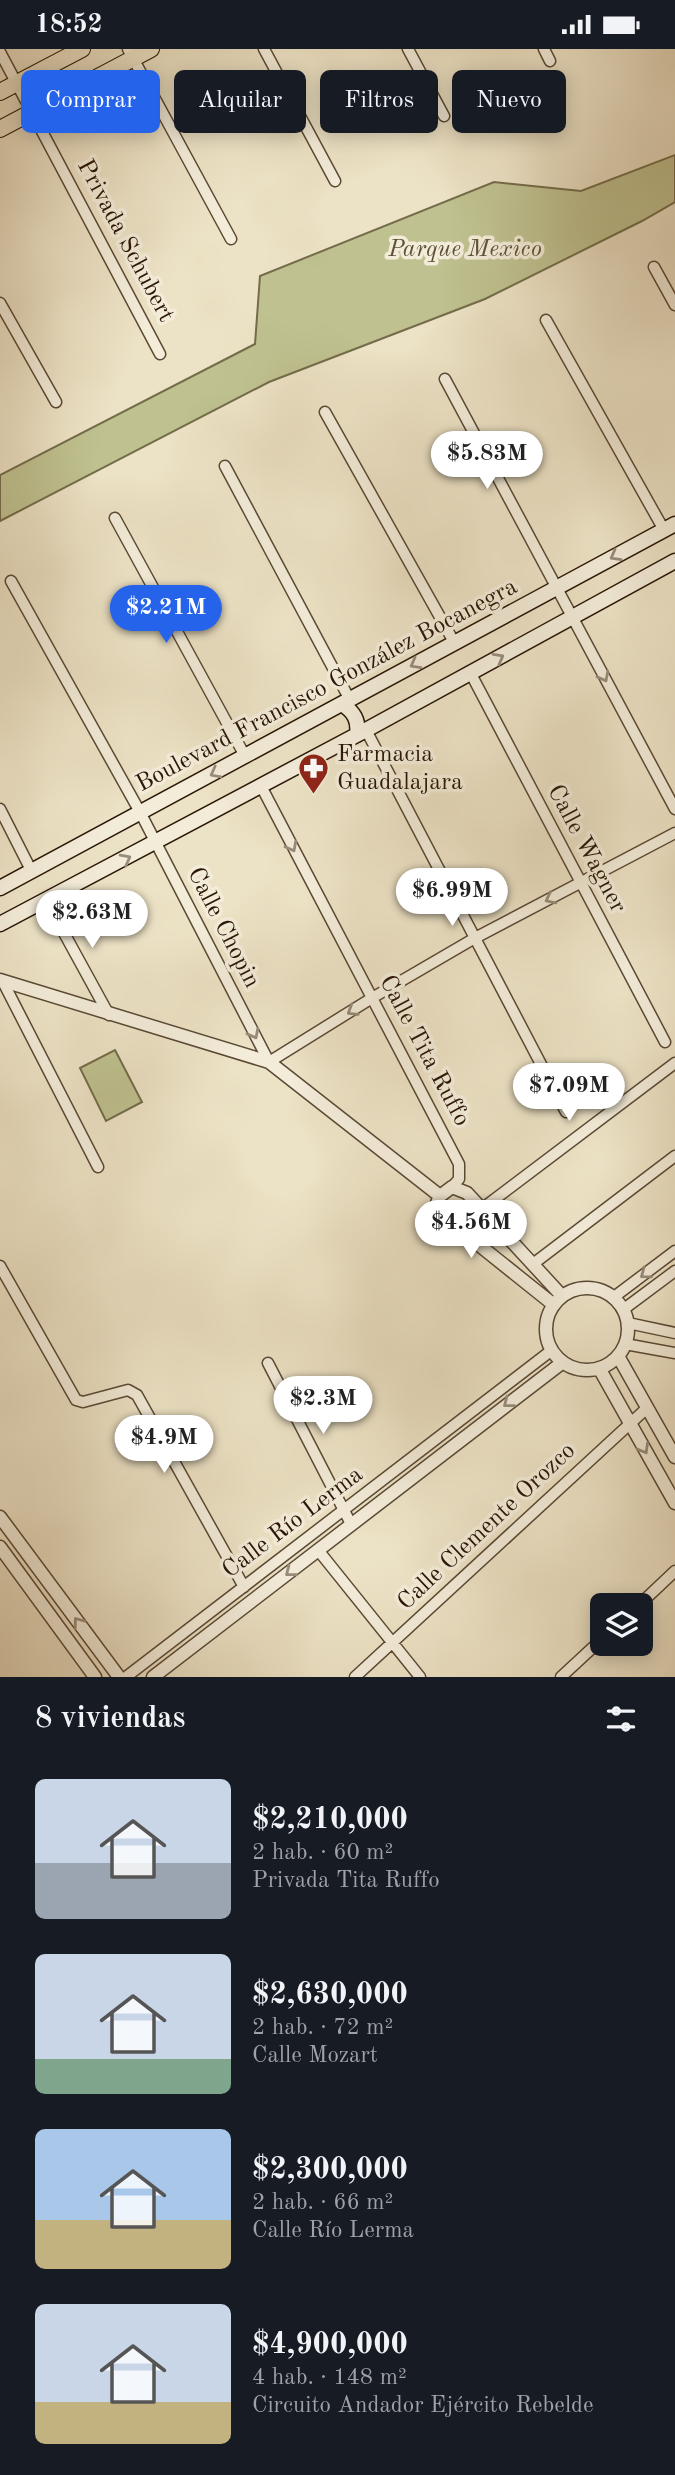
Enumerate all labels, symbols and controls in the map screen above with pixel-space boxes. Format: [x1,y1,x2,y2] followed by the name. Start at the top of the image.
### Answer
[35,12,103,38] text: 18:52
[21,70,160,133] chip: Comprar
[174,70,306,133] chip: Alquilar
[320,70,438,133] chip: Filtros
[452,70,566,133] chip: Nuevo
[72,156,178,326] street label: Privada Schubert
[387,238,542,262] park label: Parque Mexico
[430,431,544,491] pin: $5.83M
[447,442,527,465] text: $5.83M
[610,548,622,562] one-way arrow
[132,575,522,797] street label: Boulevard Francisco González Bocanegra
[109,585,223,645] pin: $2.21M
[126,596,206,619] text: $2.21M
[491,653,504,666] one-way arrow
[409,656,422,669] one-way arrow
[596,669,609,682] one-way arrow
[337,743,463,795] place label: Farmacia Guadalajara
[297,752,331,796] pharmacy icon: Farmacia Guadalajara
[209,764,222,778] one-way arrow
[542,781,630,917] street label: Calle Wagner
[284,840,298,852] one-way arrow
[119,853,131,867] one-way arrow
[182,864,264,992] street label: Calle Chopin
[395,869,509,928] pin: $6.99M
[412,879,492,902] text: $6.99M
[35,891,149,950] pin: $2.63M
[545,891,557,905] one-way arrow
[52,901,132,924] text: $2.63M
[374,972,474,1130] street label: Calle Tita Ruffo
[346,1002,359,1015] one-way arrow
[246,1027,260,1039] one-way arrow
[512,1063,626,1123] pin: $7.09M
[529,1074,609,1097] text: $7.09M
[414,1201,528,1260] pin: $4.56M
[431,1211,511,1234] text: $4.56M
[640,1265,652,1278] one-way arrow
[274,1377,372,1436] pin: $2.3M
[290,1387,356,1410] text: $2.3M
[503,1394,516,1407] one-way arrow
[115,1415,213,1475] pin: $4.9M
[131,1426,197,1449] text: $4.9M
[394,1439,580,1615] street label: Calle Clemente Orozco
[636,1442,649,1455] one-way arrow
[218,1463,368,1583] street label: Calle Río Lerma
[285,1564,297,1577] one-way arrow
[590,1593,653,1656] map controls
[590,1593,653,1656] button: layers
[74,1617,87,1630] one-way arrow
[602,1700,640,1738] icon: filters
[35,1704,185,1734] text: 8 viviendas
[252,1805,408,1835] text: $2,210,000
[91,1807,175,1891] icon: home
[252,1841,393,1864] text: 2 hab. · 60 m²
[252,1869,440,1892] text: Privada Tita Ruffo
[252,1980,408,2010] text: $2,630,000
[91,1982,175,2066] icon: home
[252,2016,393,2039] text: 2 hab. · 72 m²
[252,2044,378,2067] text: Calle Mozart
[252,2155,408,2185] text: $2,300,000
[91,2157,175,2241] icon: home
[252,2191,393,2214] text: 2 hab. · 66 m²
[252,2219,414,2242] text: Calle Río Lerma
[252,2330,408,2360] text: $4,900,000
[91,2332,175,2416] icon: home
[252,2366,407,2389] text: 4 hab. · 148 m²
[252,2394,594,2417] text: Circuito Andador Ejército Rebelde

